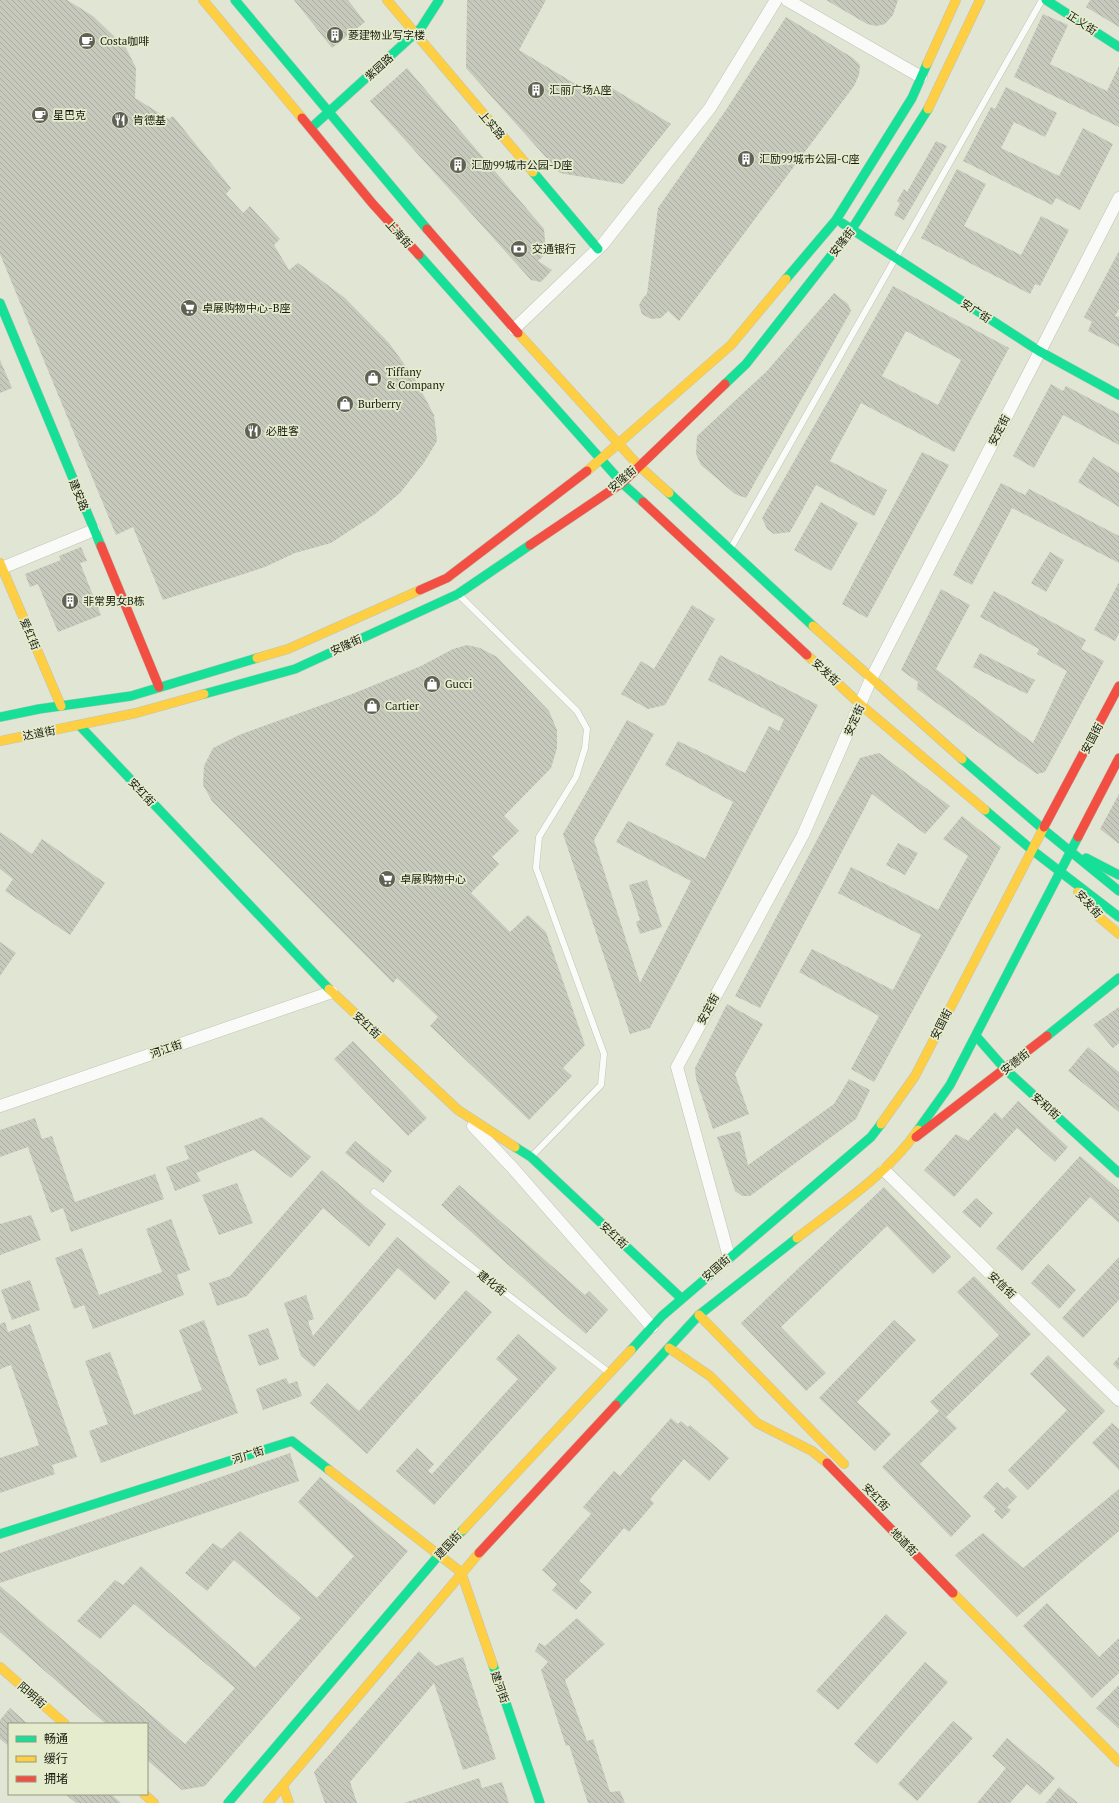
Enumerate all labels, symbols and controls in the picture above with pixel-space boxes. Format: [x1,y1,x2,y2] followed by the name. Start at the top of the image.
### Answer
[1064,8,1100,38] street label: 正义街
[325,25,345,45] building icon: 菱建物业写字楼
[348,28,425,42] place label: 菱建物业写字楼
[77,31,97,51] cafe icon: Costa咖啡
[100,34,149,48] place label: Costa咖啡
[362,51,396,83] street label: 紫园路
[526,80,546,100] building icon: 汇丽广场A座
[549,83,612,97] place label: 汇丽广场A座
[30,105,50,125] cafe icon: 星巴克
[53,108,86,122] place label: 星巴克
[476,108,508,142] street label: 上实路
[110,110,130,130] restaurant icon: 肯德基
[133,113,166,127] place label: 肯德基
[736,149,756,169] building icon: 汇励99城市公园-C座
[759,152,859,166] place label: 汇励99城市公园-C座
[448,155,468,175] building icon: 汇励99城市公园-D座
[471,158,572,172] place label: 汇励99城市公园-D座
[383,217,415,251] street label: 上海街
[826,225,858,259] street label: 安隆街
[509,239,529,259] bank icon: 交通银行
[532,242,576,256] place label: 交通银行
[958,296,994,326] street label: 安广街
[179,298,199,318] supermarket icon: 卓展购物中心-B座
[202,301,290,315] place label: 卓展购物中心-B座
[386,365,445,392] place label: Tiffany & Company
[363,368,383,388] shop icon: Tiffany & Company
[335,394,355,414] shop icon: Burberry
[358,397,401,411] place label: Burberry
[985,412,1013,448] street label: 安定街
[243,421,263,441] restaurant icon: 必胜客
[266,424,299,438] place label: 必胜客
[605,463,639,495] street label: 安隆街
[66,477,92,513] street label: 建安路
[60,591,80,611] building icon: 非常男女B栋
[83,594,145,608] place label: 非常男女B栋
[17,616,43,652] street label: 爱红街
[328,632,364,658] street label: 安隆街
[809,656,843,688] street label: 安发街
[422,674,442,694] shop icon: Gucci
[445,677,472,691] place label: Gucci
[362,696,382,716] shop icon: Cartier
[385,699,420,713] place label: Cartier
[841,702,867,738] street label: 安定街
[1078,720,1106,756] street label: 安国街
[21,723,57,743] street label: 达道街
[126,775,158,809] street label: 安红街
[377,869,397,889] supermarket icon: 卓展购物中心
[400,872,466,886] place label: 卓展购物中心
[1073,887,1105,921] street label: 安发街
[694,991,722,1027] street label: 安定街
[927,1006,955,1042] street label: 安国街
[350,1009,384,1041] street label: 安红街
[148,1037,184,1061] street label: 河江街
[998,1046,1032,1078] street label: 安德街
[1029,1090,1063,1122] street label: 安和街
[597,1219,631,1251] street label: 安红街
[699,1252,733,1284] street label: 安国街
[475,1267,509,1299] street label: 建化街
[985,1269,1019,1301] street label: 安信街
[230,1443,266,1467] street label: 河广街
[860,1480,892,1514] street label: 安红街
[888,1525,920,1559] street label: 地道街
[432,1528,464,1562] street label: 建国街
[488,1669,512,1705] street label: 建河街
[15,1679,49,1711] street label: 阳明街
[8,1723,148,1795] legend
[44,1731,68,1746] text: 畅通
[44,1751,68,1766] text: 缓行
[44,1771,68,1786] text: 拥堵

